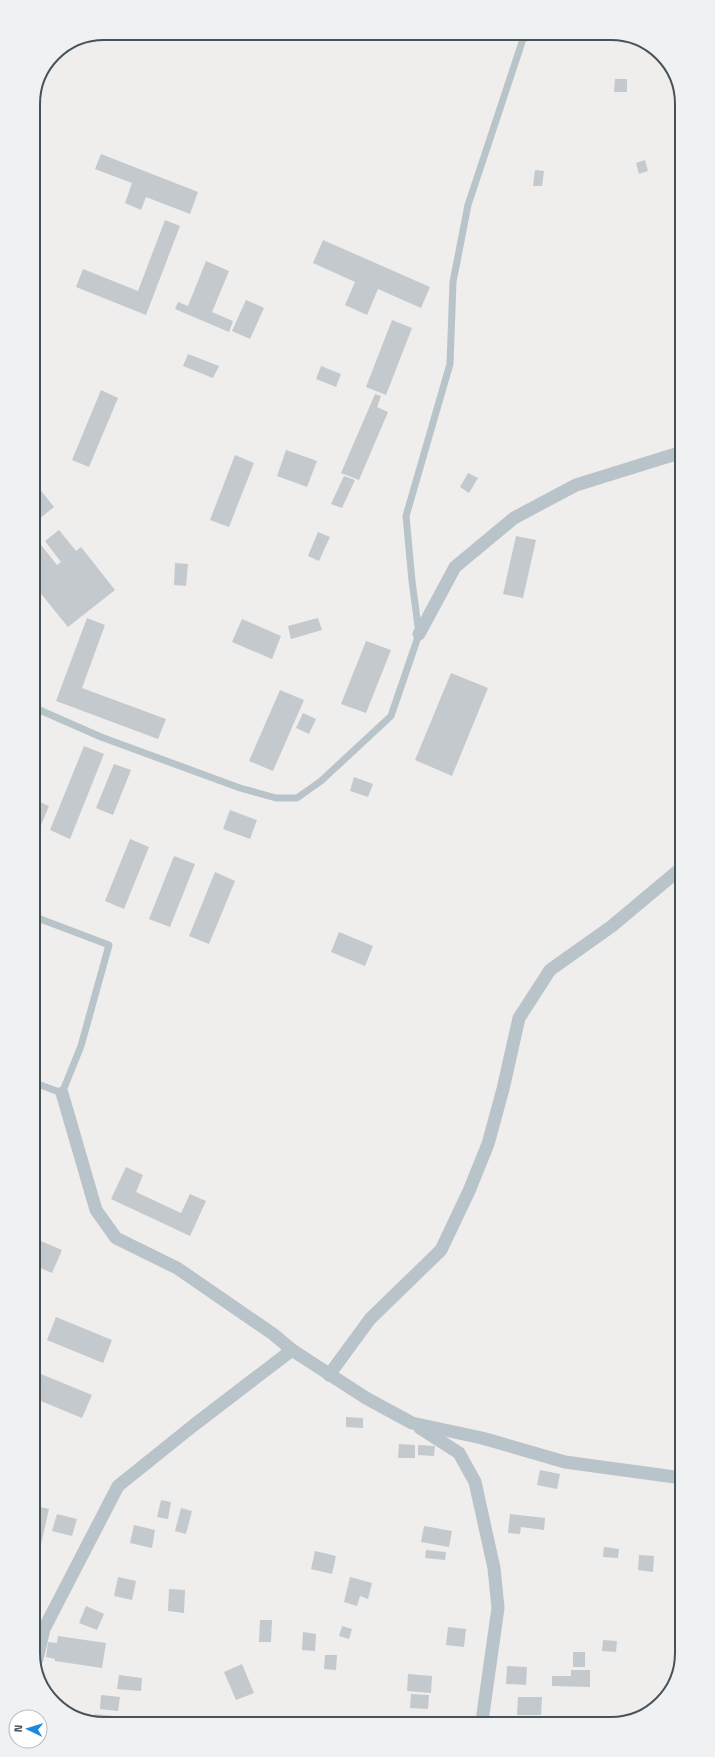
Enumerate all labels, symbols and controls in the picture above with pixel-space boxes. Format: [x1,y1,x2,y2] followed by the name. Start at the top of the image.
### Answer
[8,1709,48,1749] north arrow
[10,1724,26,1733] text: N

